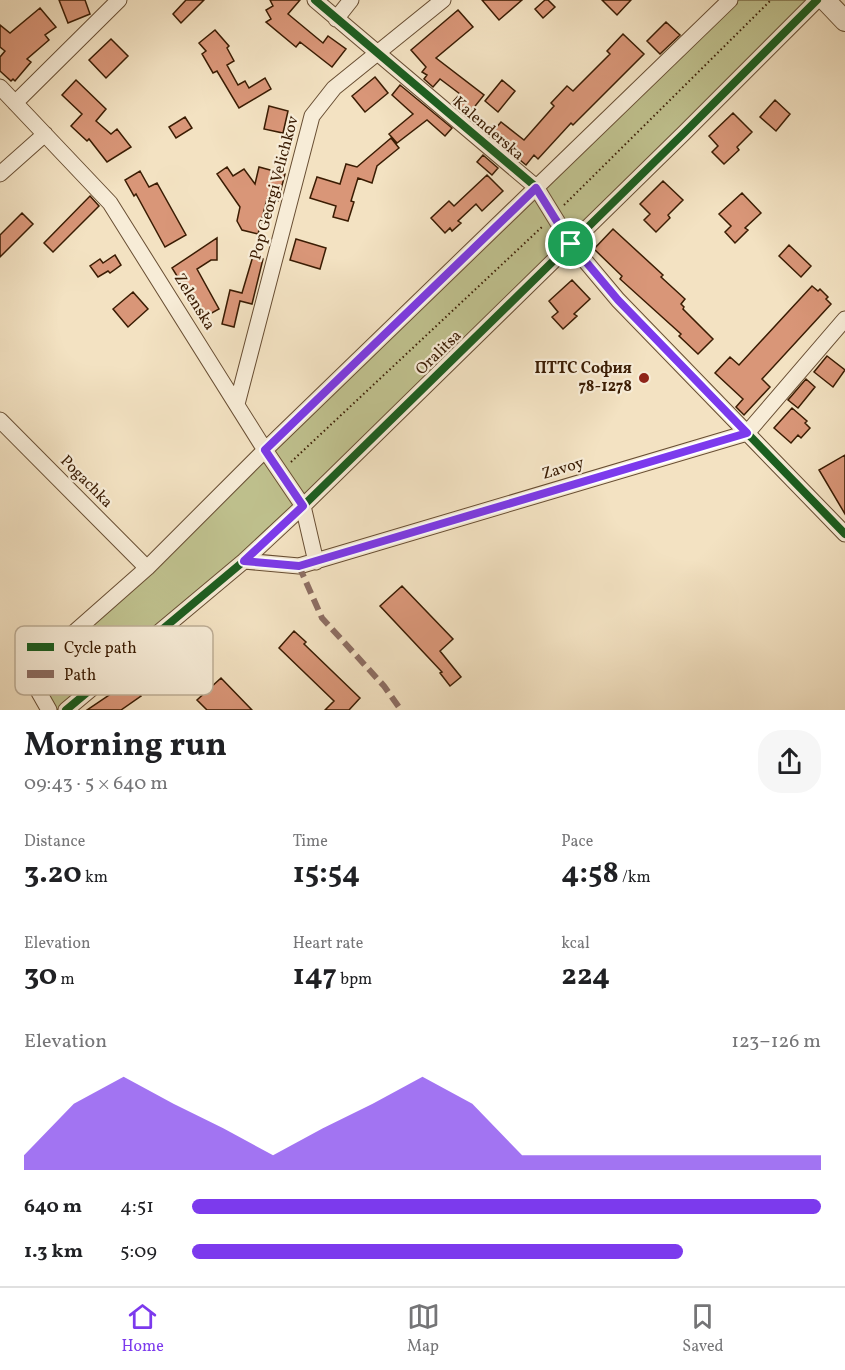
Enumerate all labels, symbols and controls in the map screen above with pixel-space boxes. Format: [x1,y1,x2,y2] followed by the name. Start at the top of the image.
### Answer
[448,92,528,166] street label: Kalenderska
[245,113,305,262] street label: Pop Georgi Velichkov
[545,218,596,269] pin
[554,227,587,260] icon: arrive
[168,269,220,335] street label: Zelenska
[411,325,467,381] street label: Oralitsa
[534,358,632,398] place label: ПТТС София 78-1278
[637,371,651,385] marker: ПТТС София 78-1278
[55,451,117,513] street label: Pogachka
[539,452,587,486] street label: Zavoy
[15,626,213,695] legend
[64,638,137,660] text: Cycle path
[64,665,96,687] text: Path
[24,724,227,770] text: Morning run
[758,730,821,793] button: share
[24,770,168,798] text: 09:43 · 5 × 640 m
[24,831,85,853] text: Distance
[293,831,328,853] text: Time
[561,831,593,853] text: Pace
[24,853,82,895] text: 3.20
[293,853,360,895] text: 15:54
[561,853,619,895] text: 4:58
[82,867,108,889] text: km
[619,867,651,889] text: /km
[24,933,91,955] text: Elevation
[293,933,363,955] text: Heart rate
[561,933,590,955] text: kcal
[24,955,57,997] text: 30
[293,955,337,997] text: 147
[561,955,610,997] text: 224
[57,969,75,991] text: m
[337,969,372,991] text: bpm
[24,1028,107,1056] text: Elevation
[731,1028,821,1056] text: 123–126 m
[24,1193,82,1221] text: 640 m
[120,1193,154,1221] text: 4:51
[24,1238,83,1266] text: 1.3 km
[120,1238,157,1266] text: 5:09
[121,1300,164,1358] tab: Home
[407,1300,440,1358] tab: Map
[682,1300,724,1358] tab: Saved

